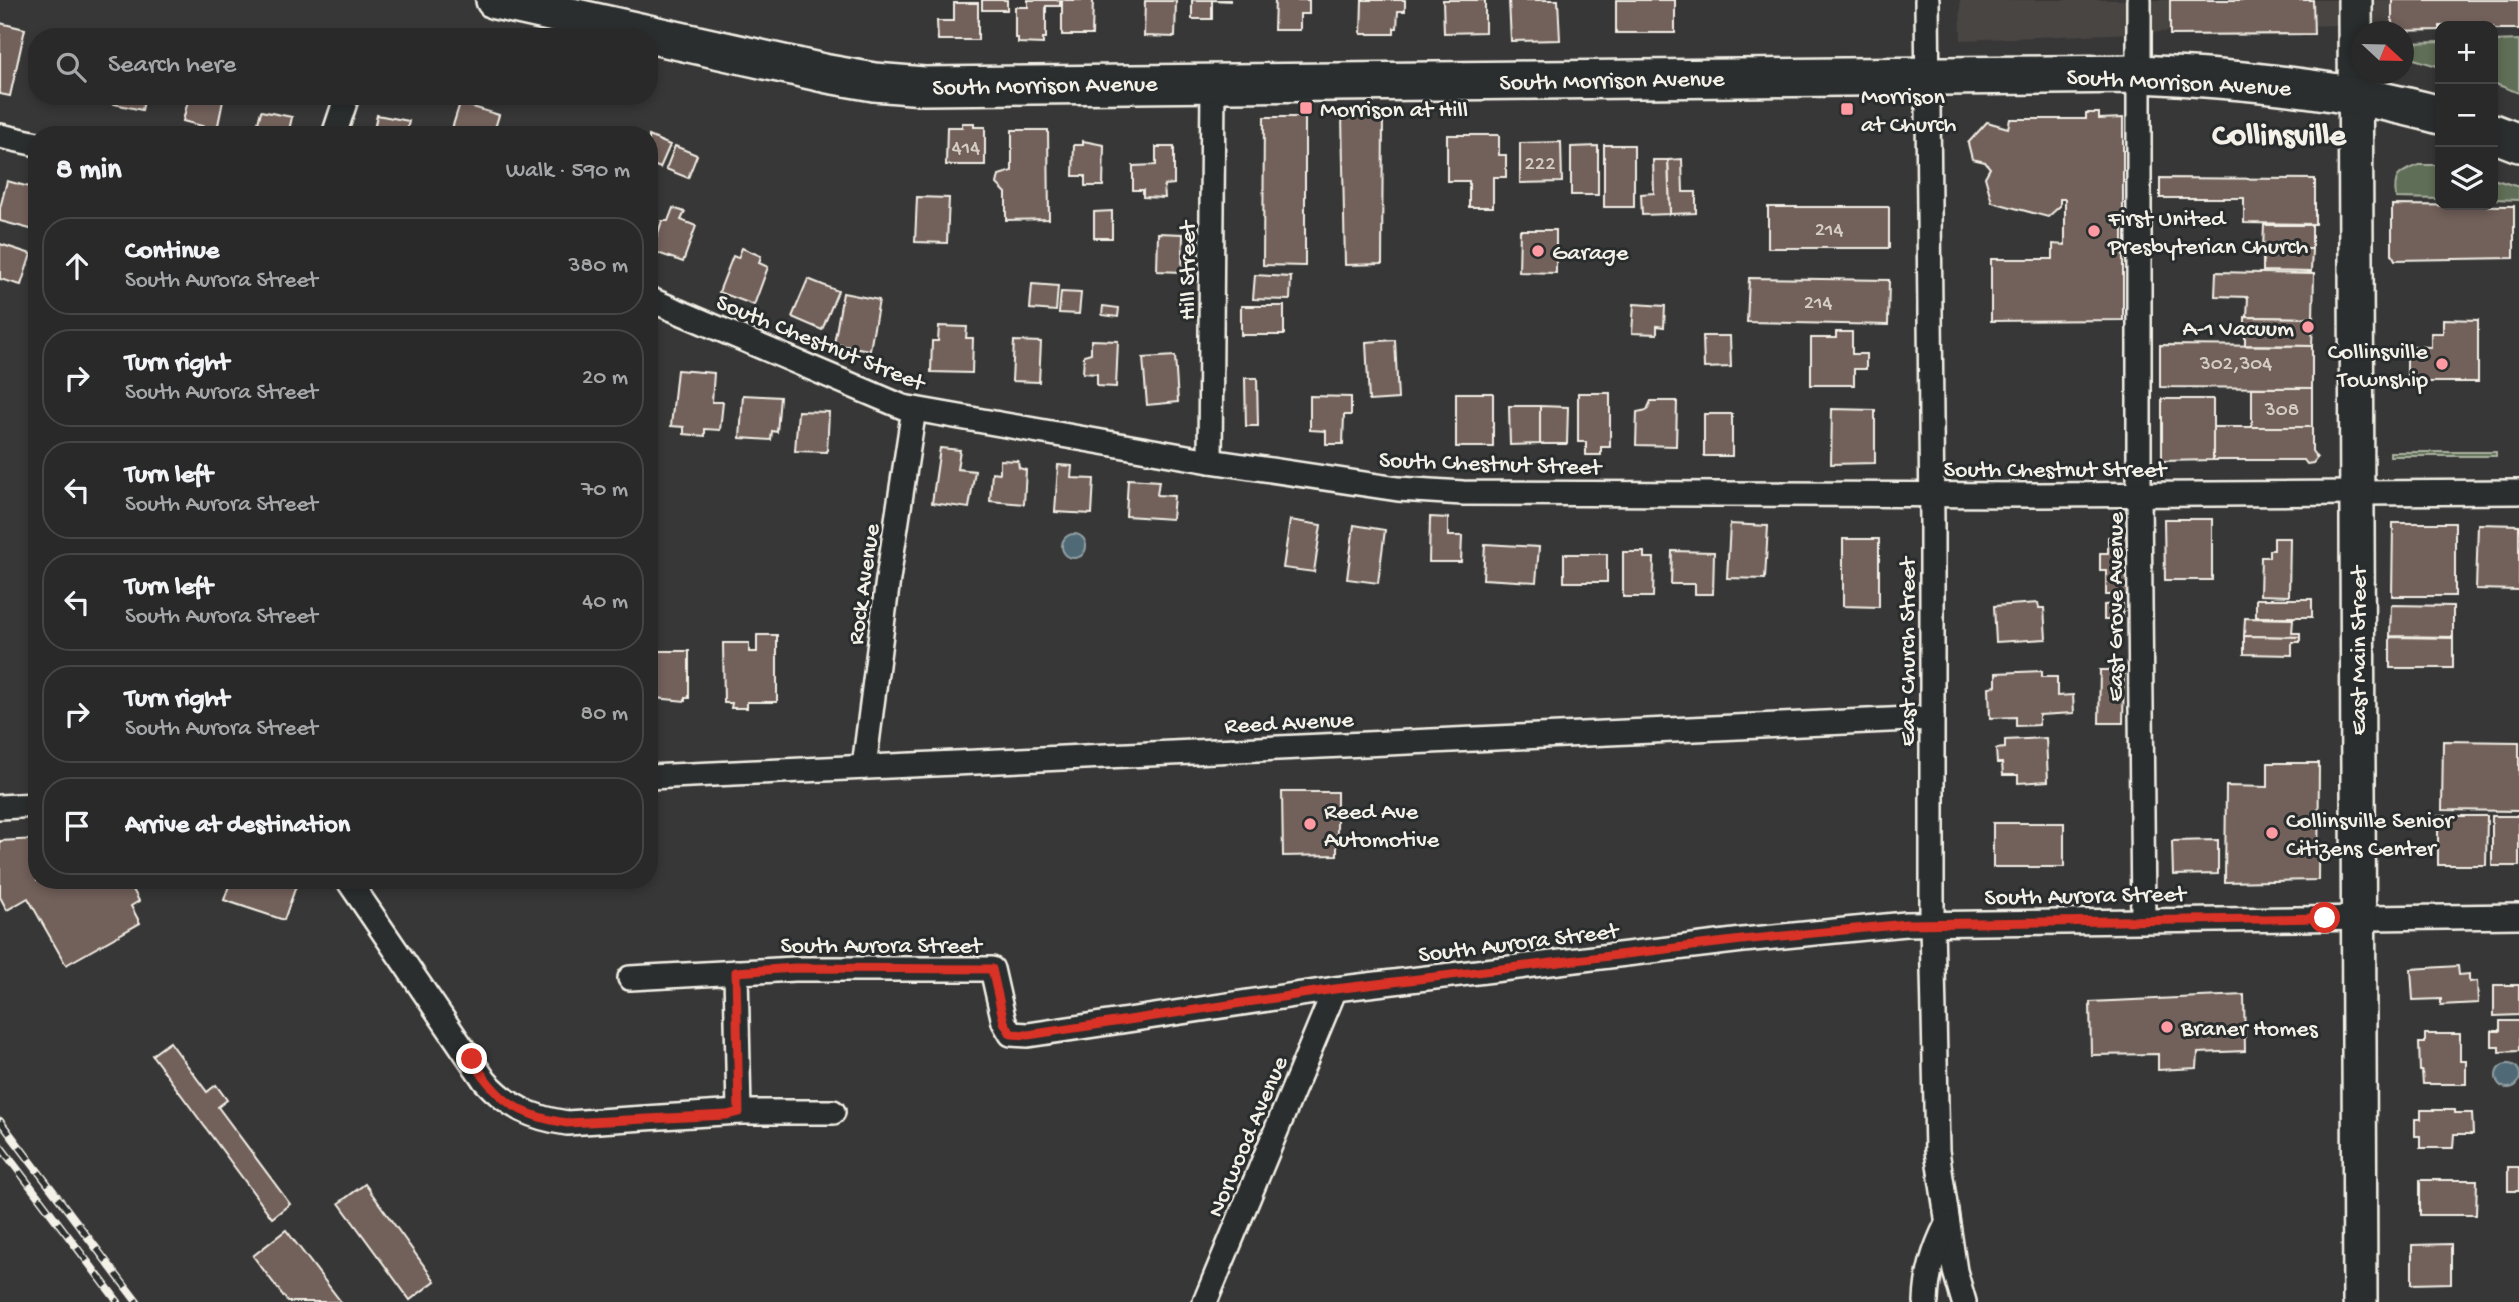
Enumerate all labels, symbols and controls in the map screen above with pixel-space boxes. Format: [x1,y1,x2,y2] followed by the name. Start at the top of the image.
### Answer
[2351,21,2414,84] north arrow
[2435,21,2498,210] map controls
[2435,21,2498,84] button: +
[28,28,658,105] search box
[52,48,90,86] icon: search
[108,51,236,82] text: Search here
[2066,64,2293,105] street label: South Morrison Avenue
[1499,66,1725,99] street label: South Morrison Avenue
[932,71,1158,104] street label: South Morrison Avenue
[1861,84,1957,141] place label: Morrison at Church
[2435,84,2498,147] button: −
[1320,97,1468,126] place label: Morrison at Hill
[1298,100,1314,116] marker: Morrison at Hill
[1839,101,1855,117] marker: Morrison at Church
[2212,119,2347,157] district label: Collinsville
[952,137,980,162] house number: 414
[2435,147,2498,210] button: layers
[1525,153,1555,178] house number: 222
[56,154,122,189] text: 8 min
[506,158,630,185] text: Walk · 590 m
[2107,206,2309,263] place label: First United Presbyterian Church
[1175,219,1204,321] street label: Hill Street
[1815,219,1843,244] house number: 214
[2086,223,2102,239] marker: First United Presbyterian Church
[125,237,219,268] text: Continue
[1552,240,1629,269] place label: Garage
[1530,243,1546,259] marker: Garage
[58,247,96,285] icon: ahead
[569,253,628,280] text: 380 m
[125,268,318,295] text: South Aurora Street
[711,289,930,400] street label: South Chestnut Street
[1804,292,1832,317] house number: 214
[2183,316,2294,345] place label: A-1 Vacuum
[2300,319,2316,335] marker: A-1 Vacuum
[2328,339,2429,396] place label: Collinsville Township
[125,349,229,380] text: Turn right
[2199,353,2272,378] house number: 302,304
[2434,356,2450,372] marker: Collinsville Township
[58,359,96,397] icon: right
[582,365,628,392] text: 20 m
[125,380,318,407] text: South Aurora Street
[2264,399,2299,424] house number: 308
[1378,447,1604,484] street label: South Chestnut Street
[1944,457,2168,486] street label: South Chestnut Street
[125,461,213,492] text: Turn left
[58,471,96,509] icon: left
[581,477,628,504] text: 70 m
[125,492,318,519] text: South Aurora Street
[2103,512,2132,702] street label: East Grove Avenue
[843,522,888,647] street label: Rock Avenue
[1895,555,1924,746] street label: East Church Street
[2346,564,2375,735] street label: East Main Street
[125,573,213,604] text: Turn left
[58,583,96,621] icon: left
[582,589,628,616] text: 40 m
[125,604,318,631] text: South Aurora Street
[125,685,229,716] text: Turn right
[58,695,96,733] icon: right
[581,701,628,728] text: 80 m
[1224,707,1355,742] street label: Reed Avenue
[125,716,318,743] text: South Aurora Street
[1324,799,1440,856] place label: Reed Ave Automotive
[58,807,96,845] icon: arrive
[2286,808,2455,865] place label: Collinsville Senior Citizens Center
[125,811,350,842] text: Arrive at destination
[1302,816,1318,832] marker: Reed Ave Automotive
[2264,825,2280,841] marker: Collinsville Senior Citizens Center
[1984,881,2188,914] street label: South Aurora Street
[2309,902,2340,933] route start
[1417,918,1622,971] street label: South Aurora Street
[780,933,984,962] street label: South Aurora Street
[2180,1016,2319,1045] place label: Braner Homes
[2159,1019,2175,1035] marker: Braner Homes
[456,1043,487,1074] route end
[1202,1052,1296,1222] street label: Norwood Avenue

